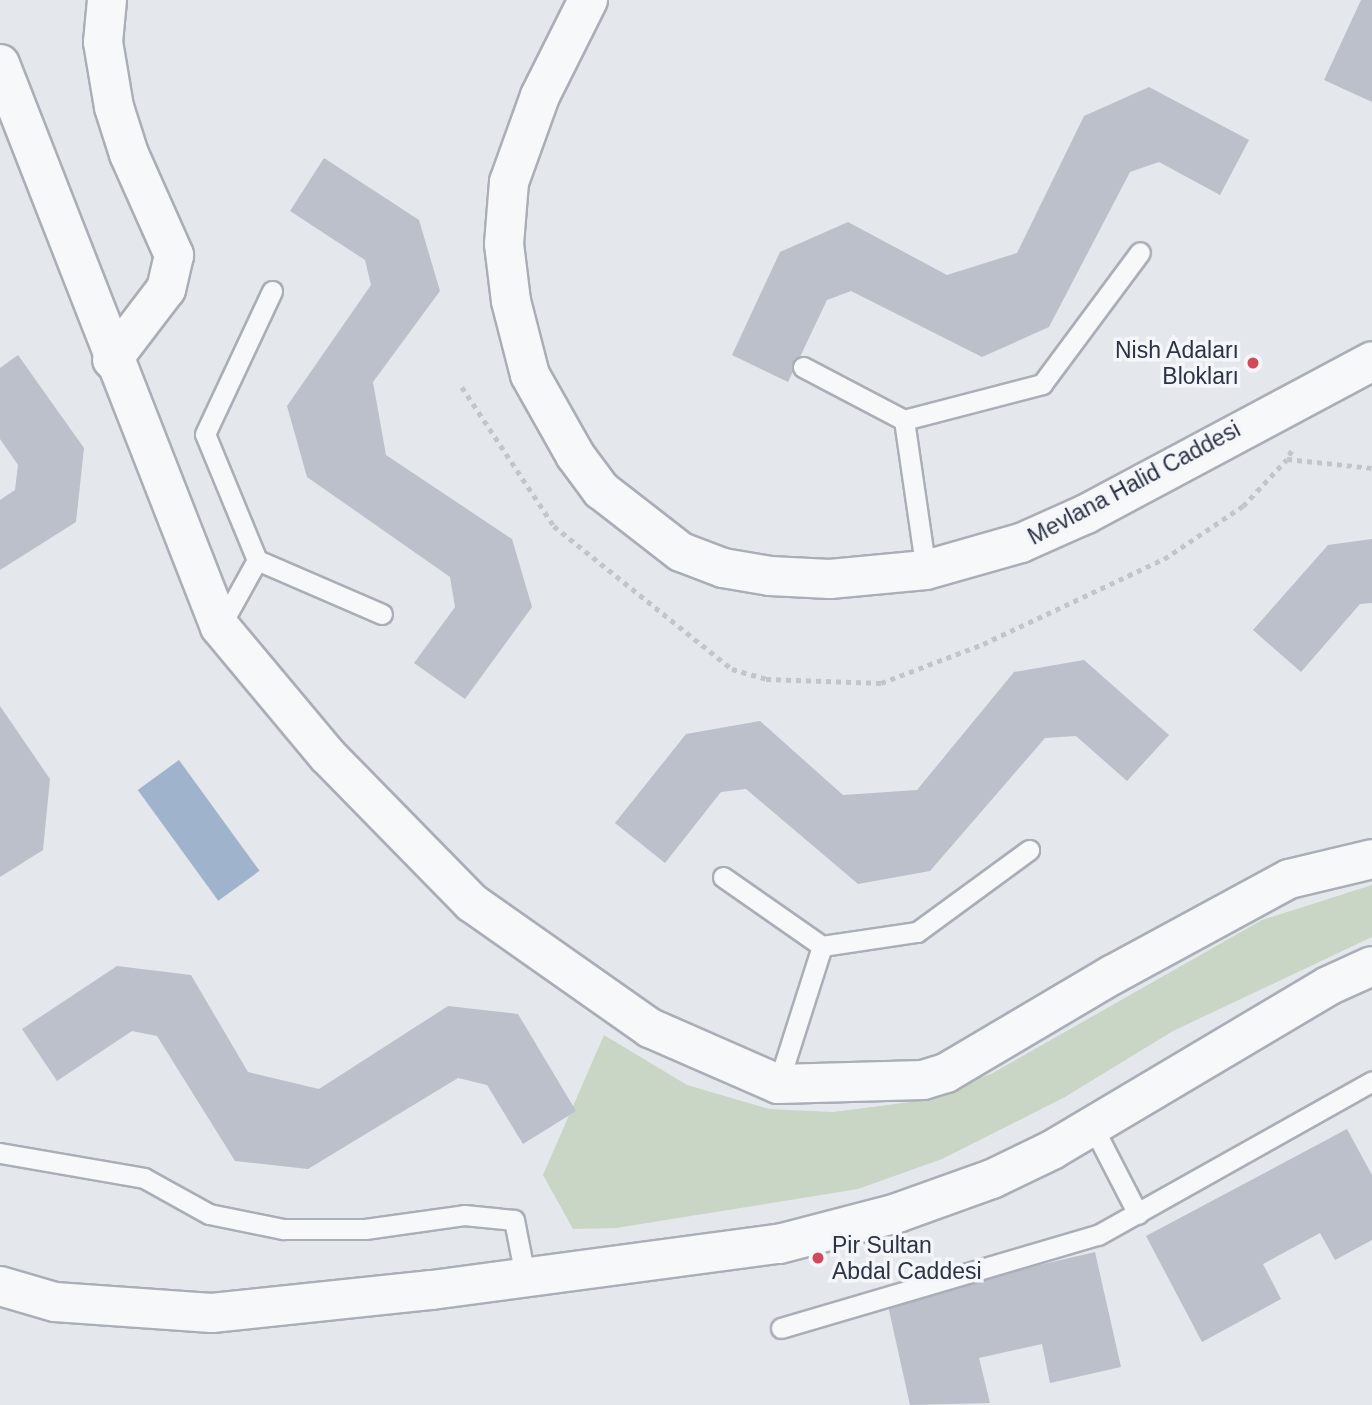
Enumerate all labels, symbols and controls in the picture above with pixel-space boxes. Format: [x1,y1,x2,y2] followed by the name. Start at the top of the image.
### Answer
[1114,336,1239,390] place label: Nish Adaları Blokları
[1245,355,1261,371] marker: Nish Adaları Blokları
[1023,415,1245,551] street label: Mevlana Halid Caddesi
[832,1231,982,1285] place label: Pir Sultan Abdal Caddesi
[810,1250,826,1266] marker: Pir Sultan Abdal Caddesi

